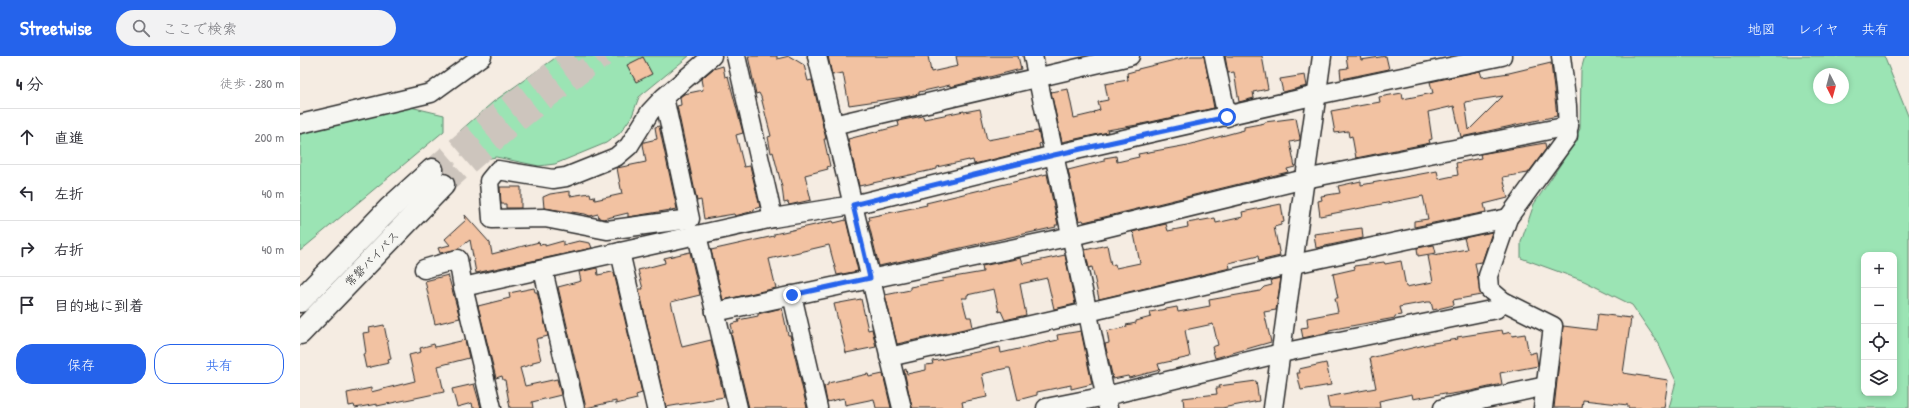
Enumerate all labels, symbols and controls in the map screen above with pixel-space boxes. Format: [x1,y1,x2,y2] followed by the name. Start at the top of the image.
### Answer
[116,10,396,46] search box
[20,15,92,41] text: Streetwise
[130,17,152,39] icon: search
[162,18,237,39] text: ここで検索
[1748,19,1776,38] text: 地図
[1798,19,1839,38] text: レイヤ
[1861,19,1889,38] text: 共有
[1813,68,1849,104] north arrow
[16,72,43,95] text: 4 分
[220,74,284,92] text: 徒歩 · 280 m
[1218,108,1236,126] route start
[16,126,38,148] icon: ahead
[54,127,84,148] text: 直進
[254,128,284,146] text: 200 m
[16,182,38,204] icon: left
[54,183,84,204] text: 左折
[261,184,284,202] text: 40 m
[341,227,403,290] street label: 常磐バイパス
[16,238,38,260] icon: right
[54,239,84,260] text: 右折
[261,240,284,258] text: 40 m
[1861,252,1897,396] map controls
[1861,252,1897,288] button: +
[783,286,801,304] route end
[1861,288,1897,324] button: −
[16,294,38,316] icon: arrive
[54,295,144,316] text: 目的地に到着
[1861,324,1897,360] button: locate
[16,344,146,384] button: 保存
[154,344,284,384] button: 共有
[1861,360,1897,396] button: layers

